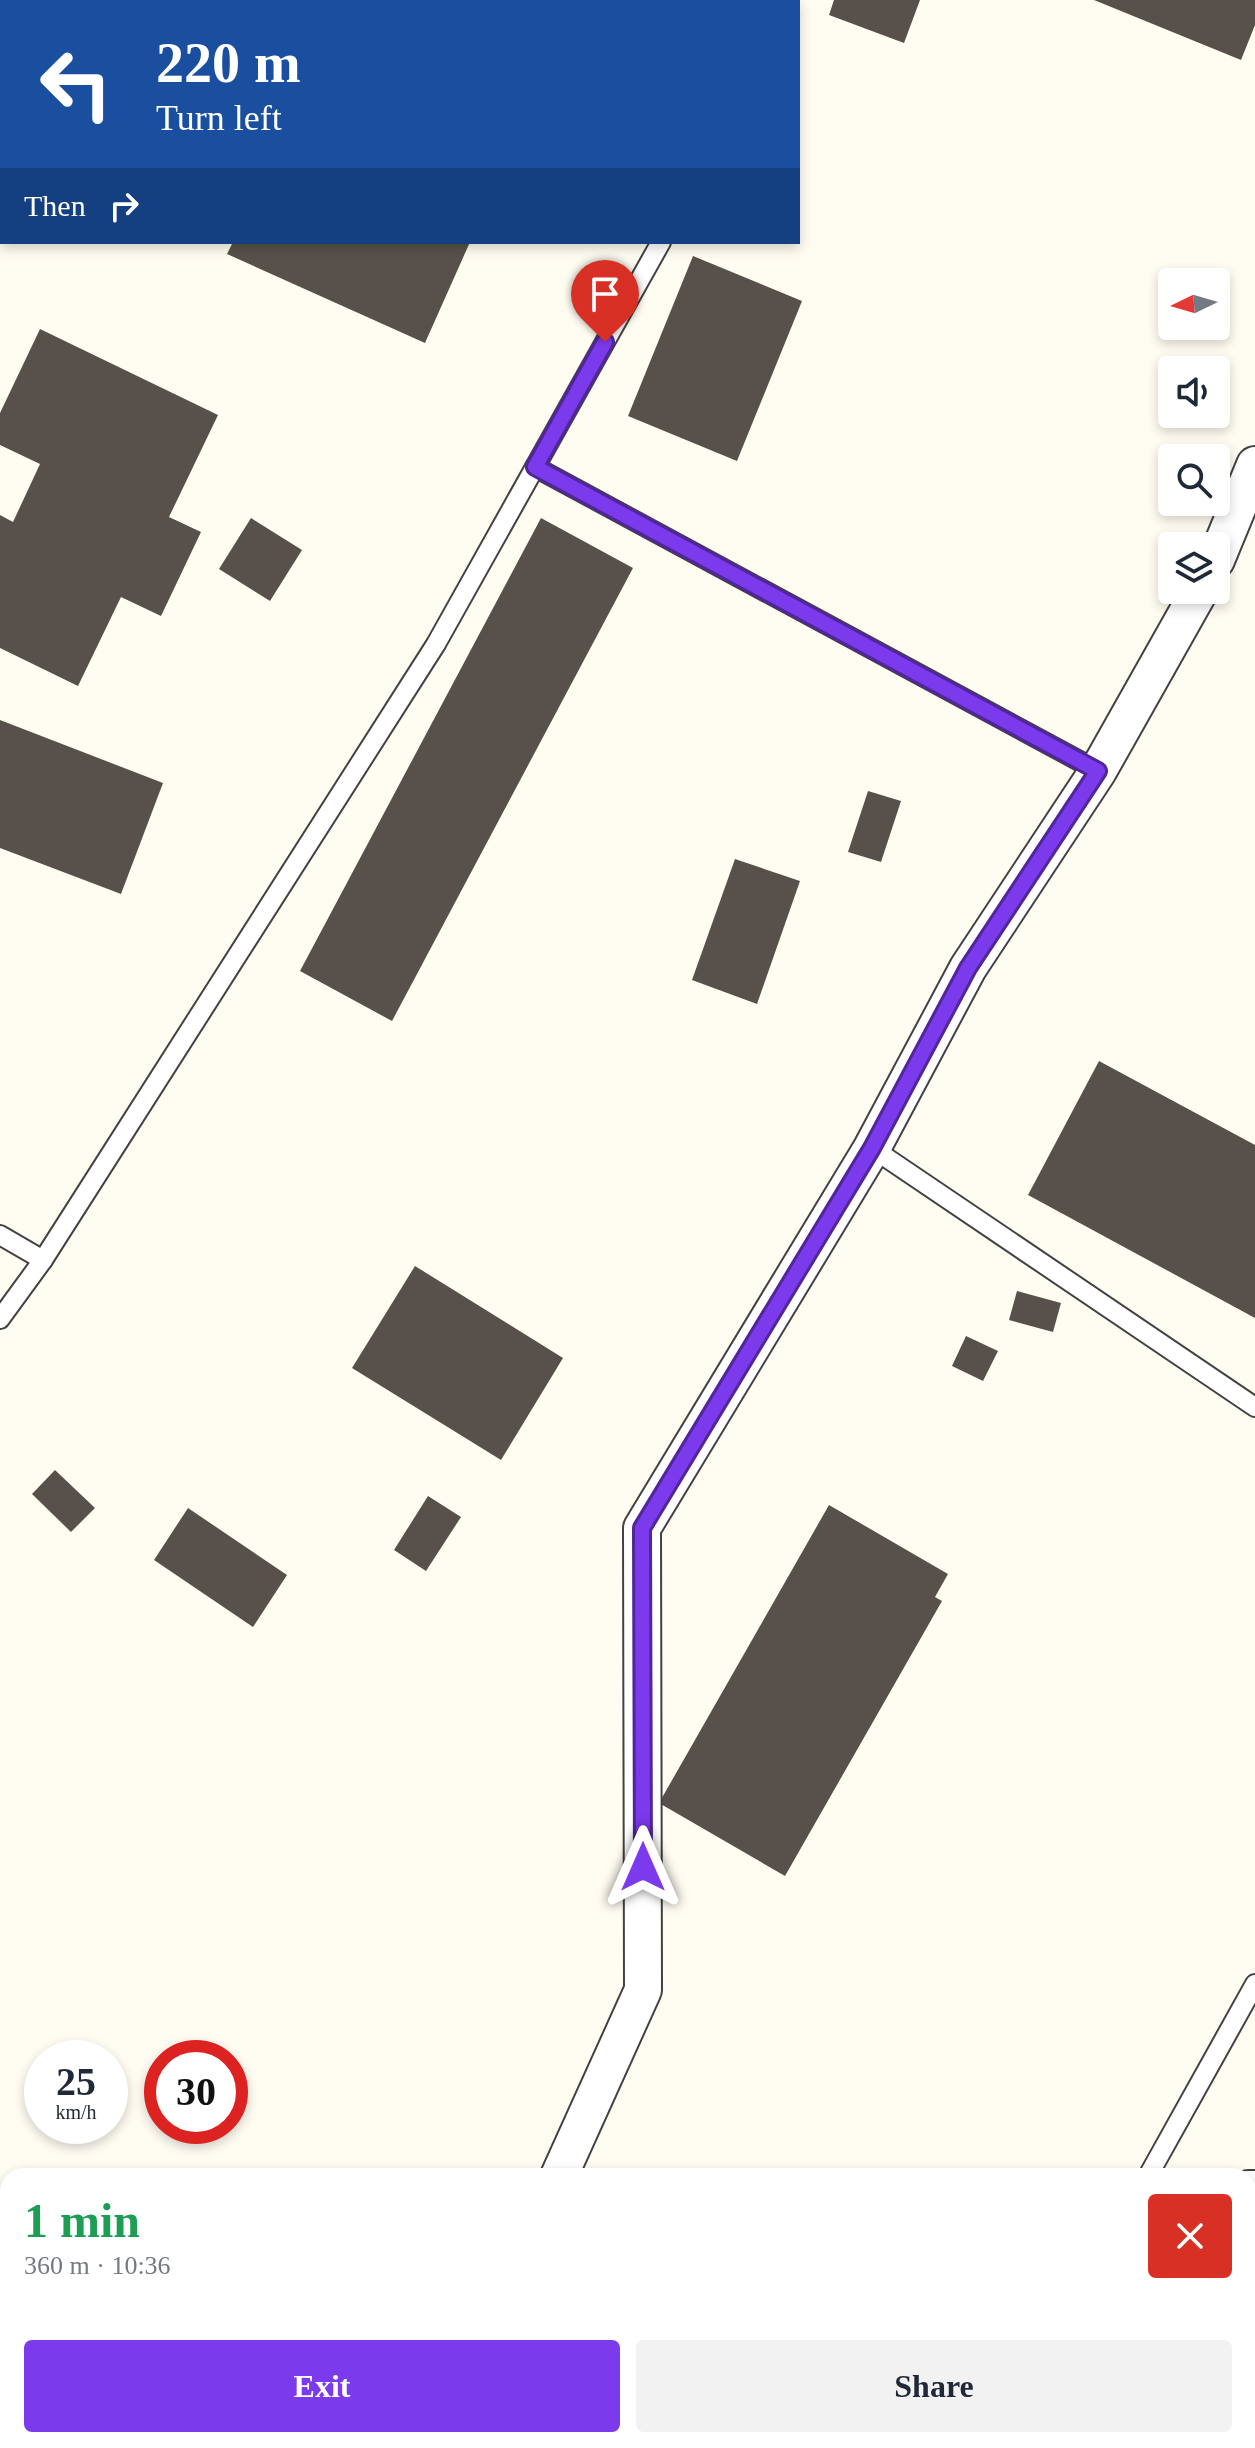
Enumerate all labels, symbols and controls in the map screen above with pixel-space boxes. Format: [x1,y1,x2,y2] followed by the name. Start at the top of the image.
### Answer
[24,32,128,136] icon: left
[156,32,301,94] text: 220 m
[156,98,282,138] text: Turn left
[102,184,146,228] icon: right
[24,189,86,222] text: Then
[571,260,639,342] pin
[1158,268,1230,340] north arrow
[1158,268,1230,604] map controls
[583,272,627,316] icon: arrive
[1158,356,1230,428] button: sound
[1158,444,1230,516] button: search
[1158,532,1230,604] button: layers
[601,1825,685,1909] position arrow
[144,2040,248,2144] speed limit sign: 30
[56,2059,96,2104] text: 25
[55,2101,97,2123] text: km/h
[24,2194,140,2247] text: 1 min
[1148,2194,1232,2278] button: close
[24,2251,171,2280] text: 360 m · 10:36
[24,2340,620,2432] button: Exit
[636,2340,1232,2432] button: Share

